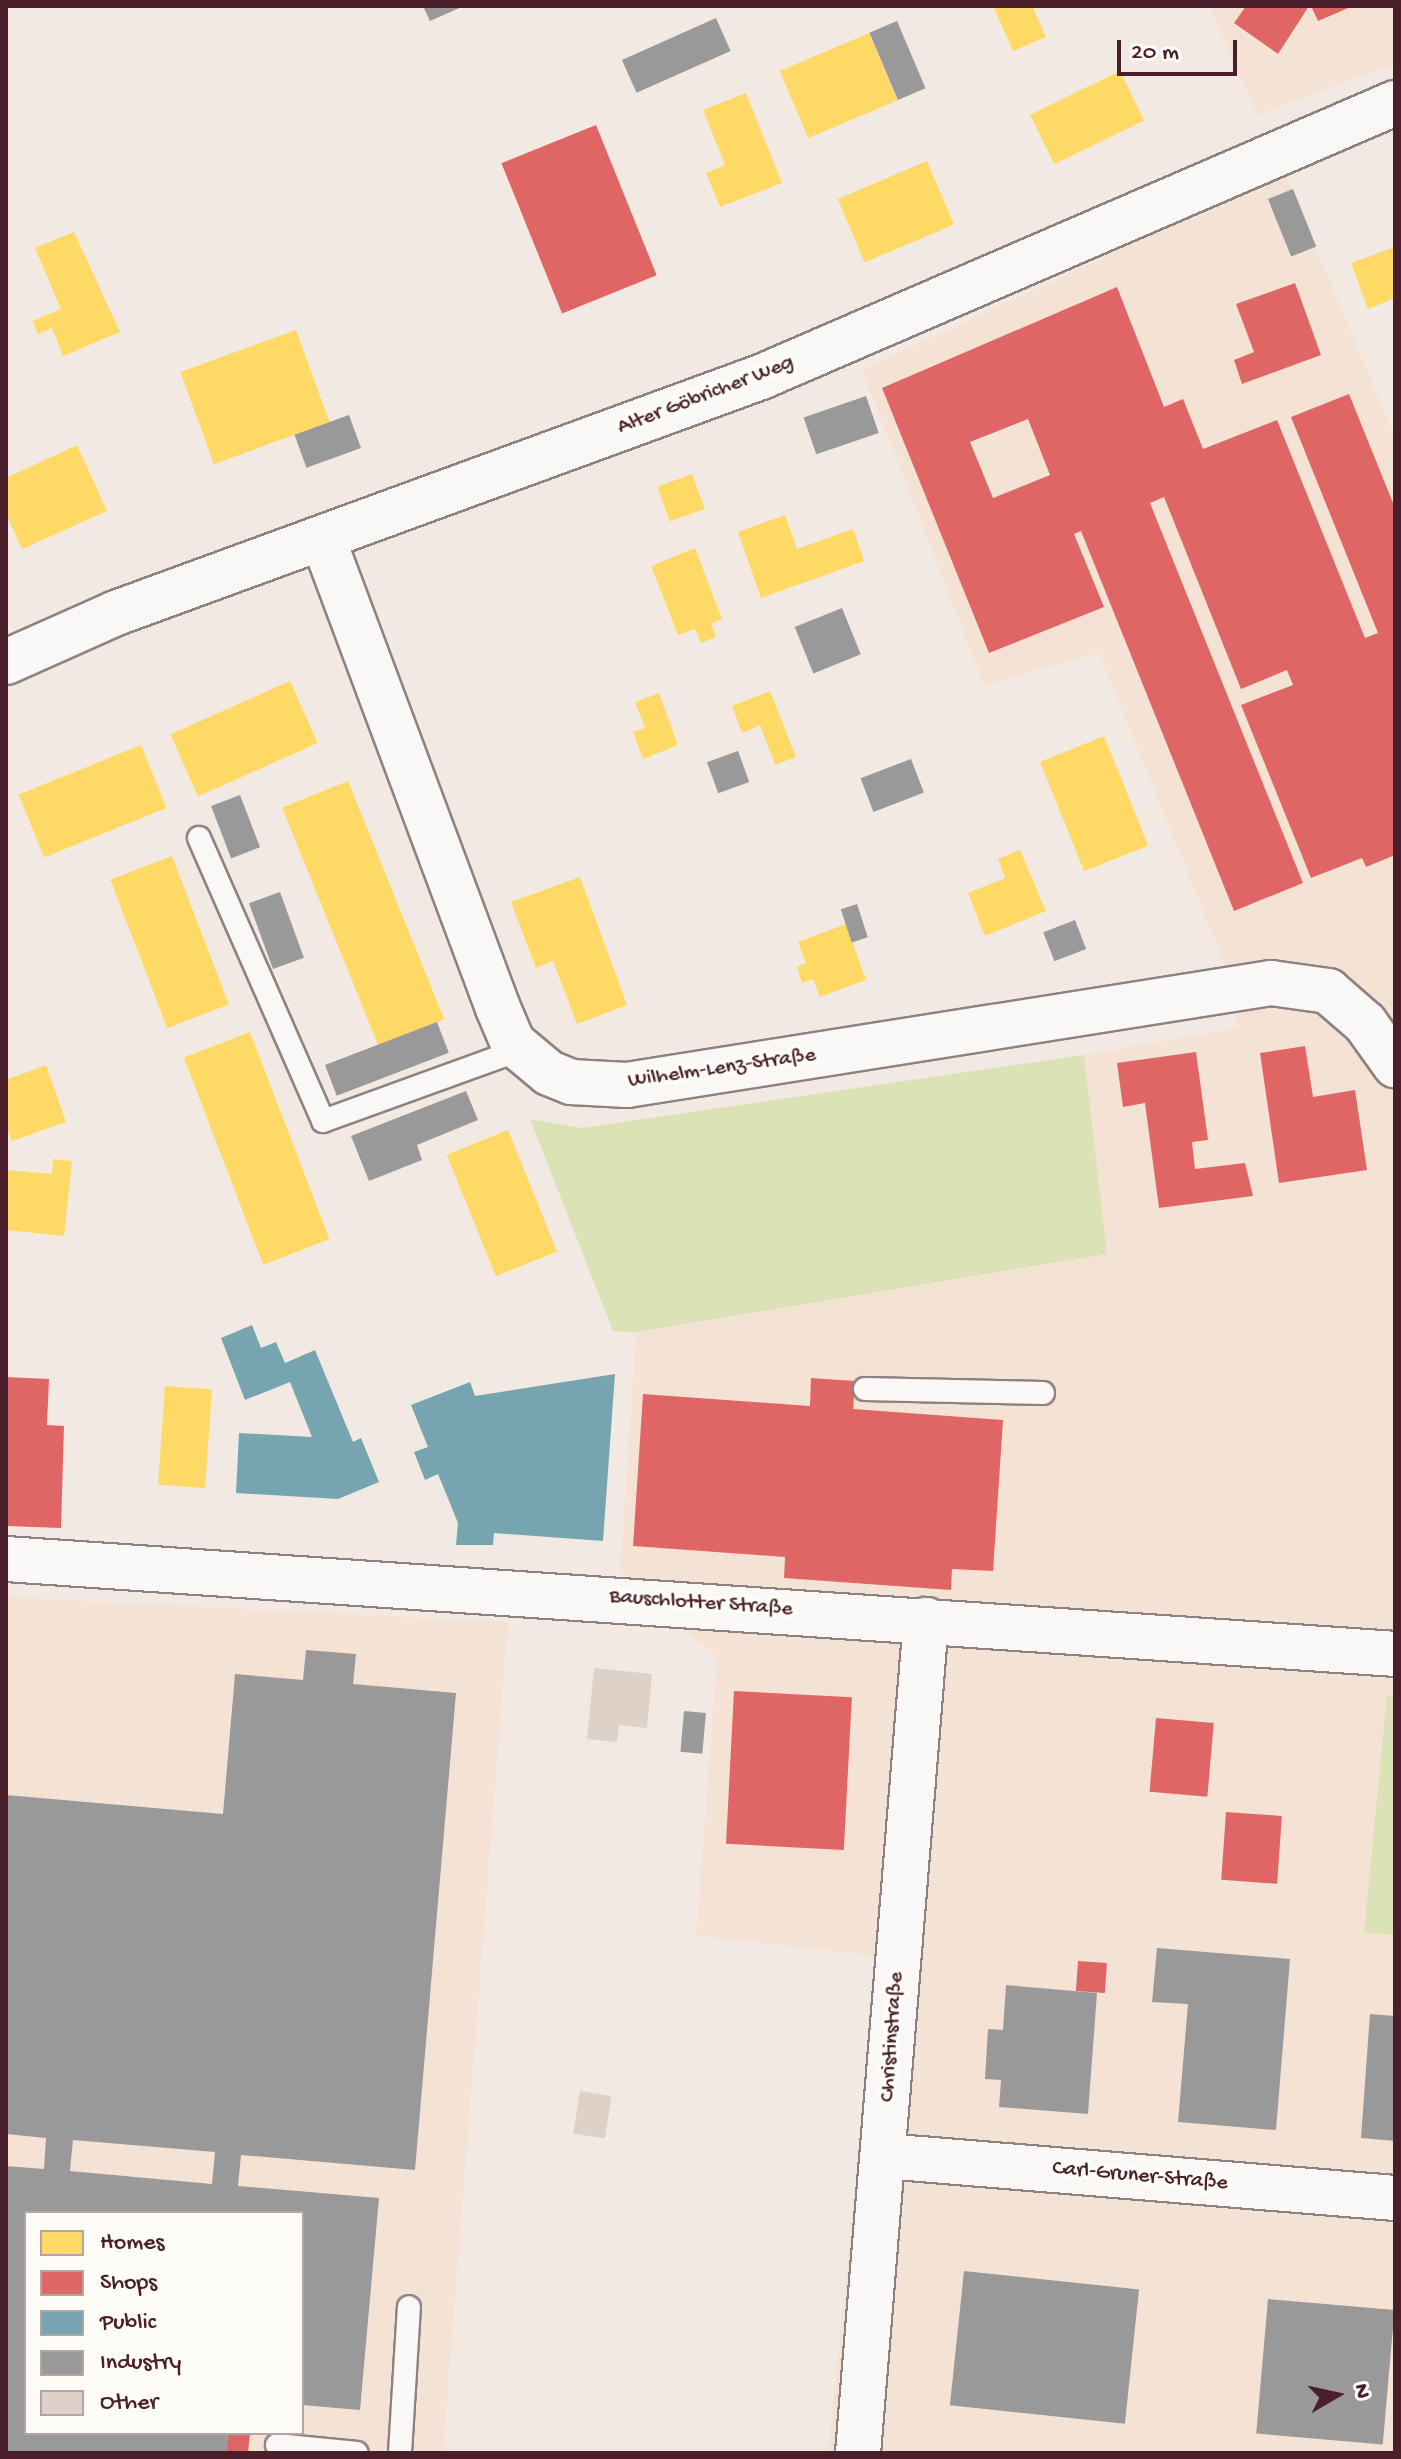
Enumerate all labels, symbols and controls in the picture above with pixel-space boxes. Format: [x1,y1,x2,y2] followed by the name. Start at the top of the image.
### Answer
[1121,24,1241,74] scale bar
[1131,39,1179,68] text: 20 m
[614,350,798,442] street label: Alter Göbricher Weg
[626,1043,818,1095] street label: Wilhelm-Lenz-Straße
[608,1584,794,1624] street label: Bauschlotter Straße
[875,1971,911,2103] street label: Christinstraße
[1051,2156,1229,2198] street label: Carl-Gruner-Straße
[24,2211,304,2435] legend
[100,2229,164,2258] text: Homes
[100,2269,157,2298] text: Shops
[100,2309,156,2338] text: Public
[100,2349,181,2378] text: Industry
[1297,2355,1377,2435] north arrow
[1347,2382,1375,2400] text: N
[100,2389,158,2418] text: Other

